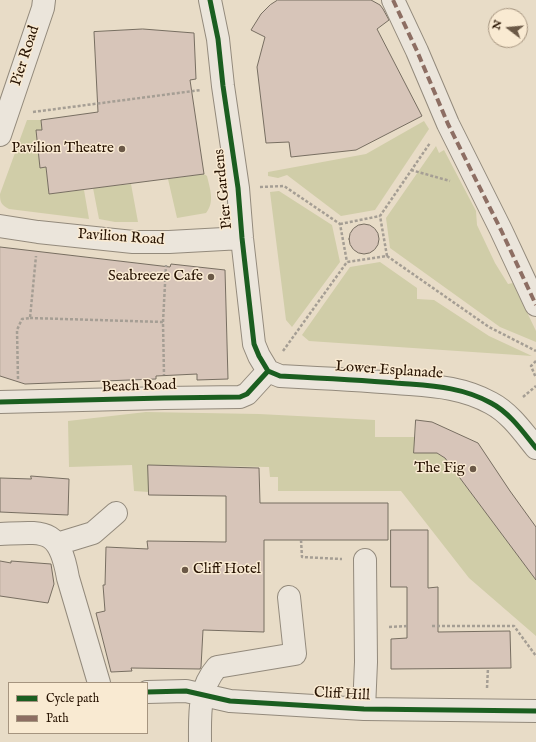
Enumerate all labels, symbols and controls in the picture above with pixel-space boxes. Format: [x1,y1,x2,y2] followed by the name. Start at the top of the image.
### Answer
[488,8,528,48] north arrow
[489,18,505,31] text: N
[8,24,44,88] street label: Pier Road
[11,140,114,158] place label: Pavilion Theatre
[117,144,127,154] marker: Pavilion Theatre
[211,148,237,230] street label: Pier Gardens
[77,226,165,250] street label: Pavilion Road
[108,268,203,286] place label: Seabreeze Cafe
[206,272,216,282] marker: Seabreeze Cafe
[335,358,443,384] street label: Lower Esplanade
[101,377,177,397] street label: Beach Road
[414,460,465,478] place label: The Fig
[468,464,478,474] marker: The Fig
[193,561,261,579] place label: Cliff Hotel
[180,565,190,575] marker: Cliff Hotel
[8,682,148,734] legend
[313,685,371,705] street label: Cliff Hill
[46,691,99,706] text: Cycle path
[46,711,69,726] text: Path

